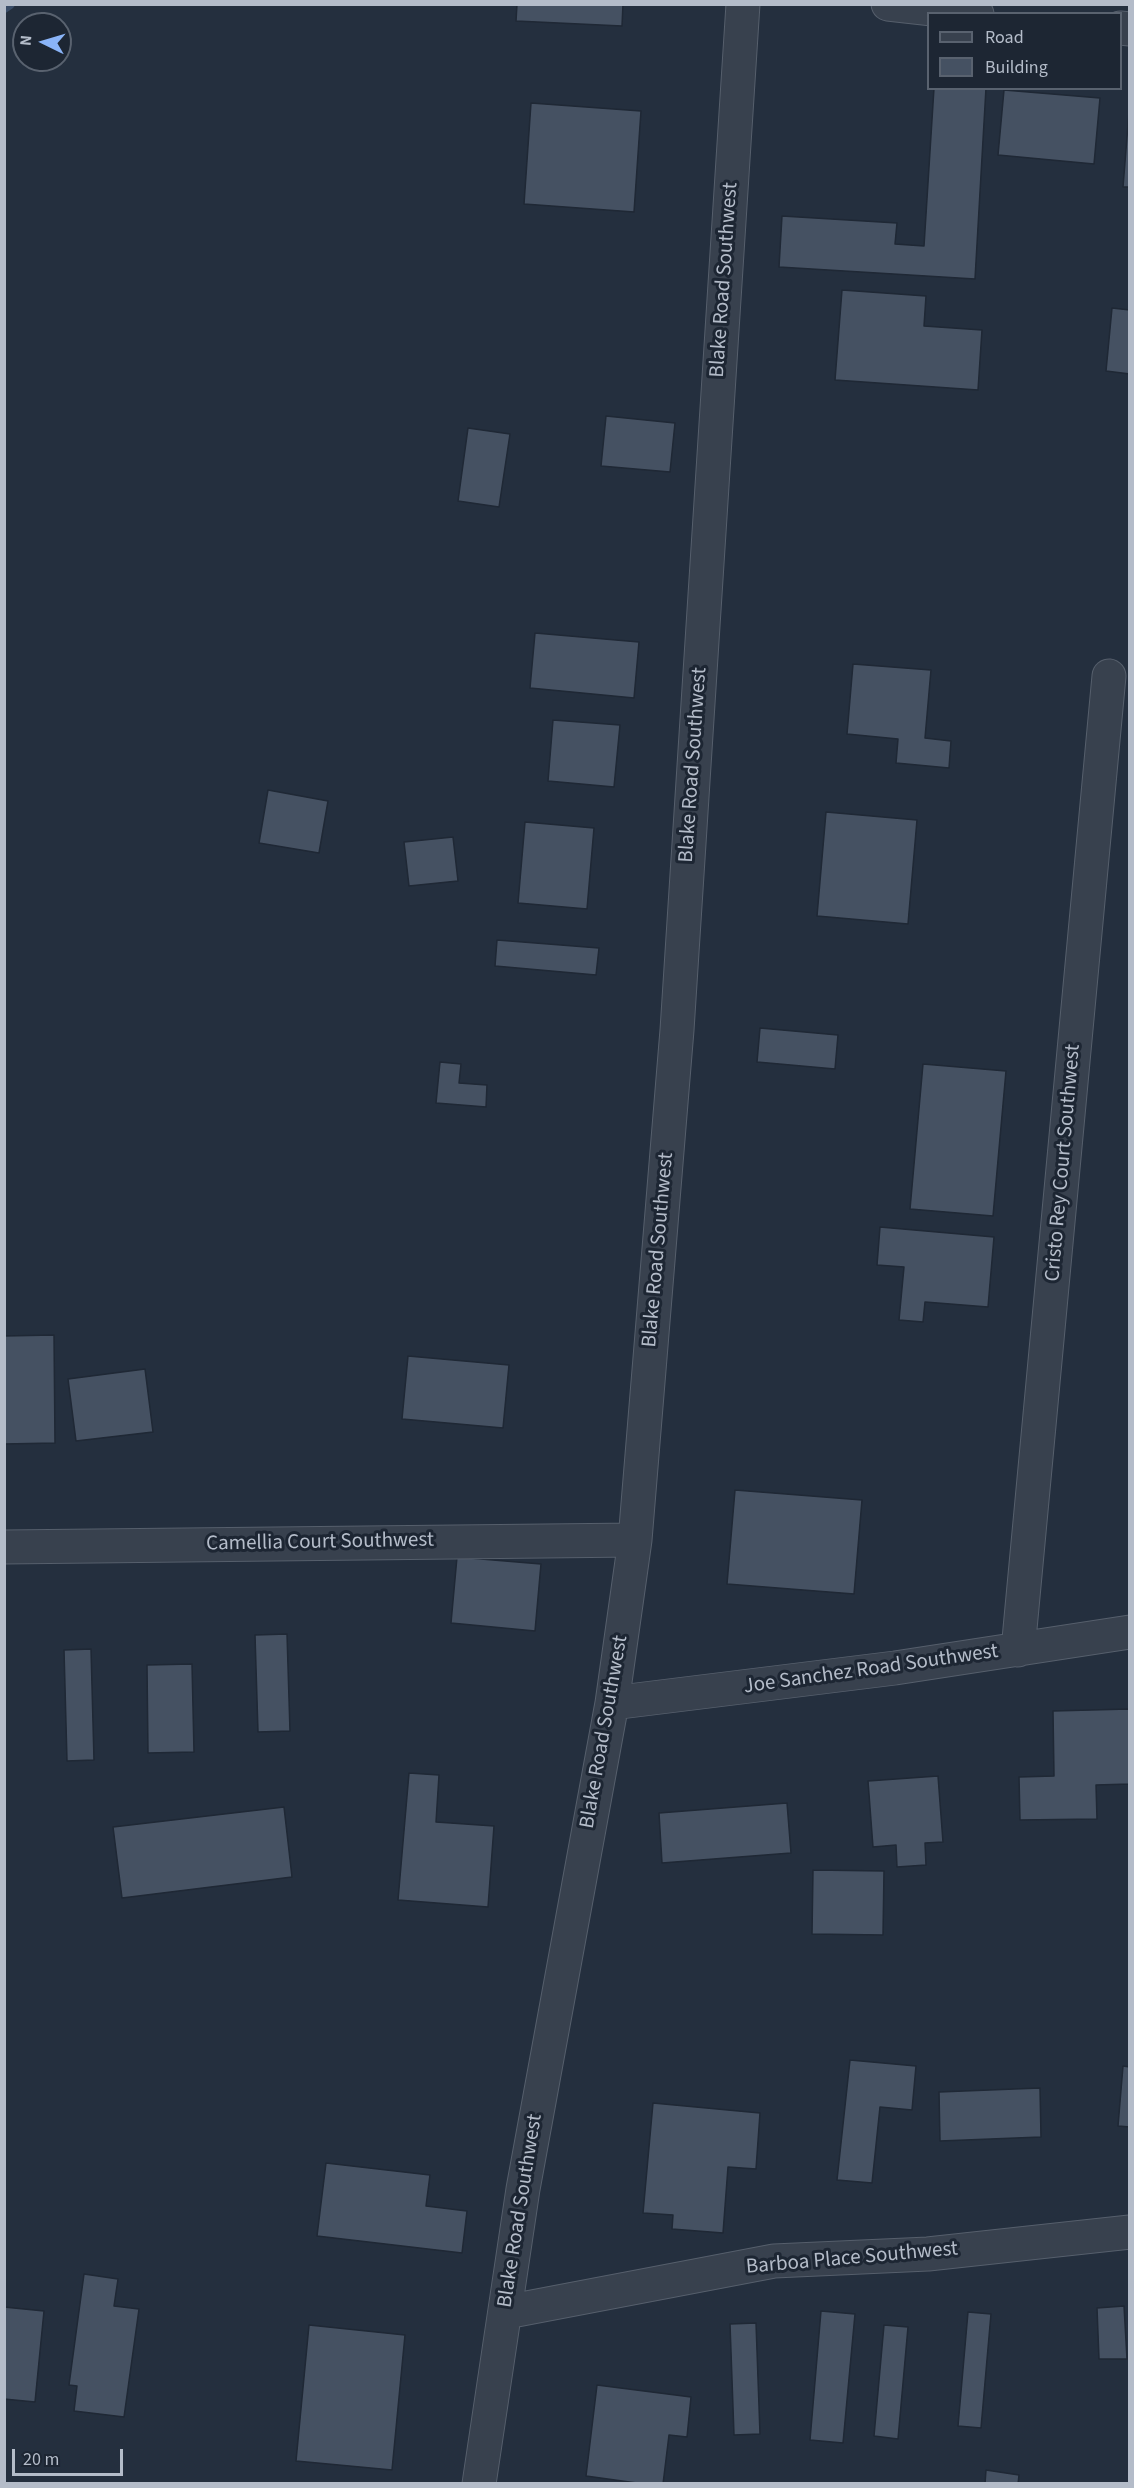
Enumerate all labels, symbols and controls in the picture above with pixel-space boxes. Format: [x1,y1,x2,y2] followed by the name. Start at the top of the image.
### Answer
[12,12,72,72] north arrow
[927,12,1122,90] legend
[985,25,1024,50] text: Road
[15,34,37,47] text: N
[985,55,1048,80] text: Building
[706,182,744,378] street label: Blake Road Southwest
[675,667,713,863] street label: Blake Road Southwest
[1041,1043,1087,1283] street label: Cristo Rey Court Southwest
[638,1151,680,1349] street label: Blake Road Southwest
[206,1528,434,1558] street label: Camellia Court Southwest
[576,1633,634,1831] street label: Blake Road Southwest
[742,1640,1000,1700] street label: Joe Sanchez Road Southwest
[493,2112,549,2310] street label: Blake Road Southwest
[745,2237,959,2281] street label: Barboa Place Southwest
[15,2437,126,2475] scale bar
[23,2447,59,2472] text: 20 m

